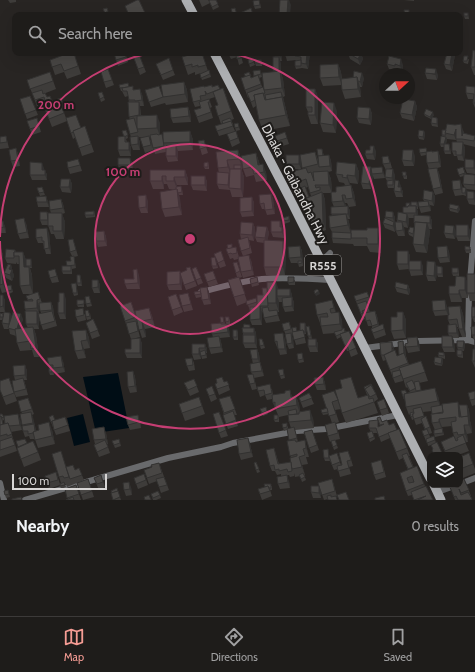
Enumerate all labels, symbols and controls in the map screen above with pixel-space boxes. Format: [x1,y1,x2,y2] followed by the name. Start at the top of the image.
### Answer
[12,12,463,56] search box
[26,23,48,45] icon: search
[58,25,133,43] text: Search here
[379,68,415,104] north arrow
[38,97,74,112] text: 200 m
[259,121,334,247] street label: Dhaka - Gaibandha Hwy
[106,164,140,179] text: 100 m
[183,232,197,246] centre of rings
[305,255,341,275] road number: R555
[427,452,463,488] map controls
[427,452,463,488] button: layers
[12,472,107,491] scale bar
[18,474,49,488] text: 100 m
[16,516,69,536] text: Nearby
[411,518,459,534] text: 0 results
[63,626,85,664] tab: Map
[211,626,258,664] tab: Directions
[384,626,412,664] tab: Saved

